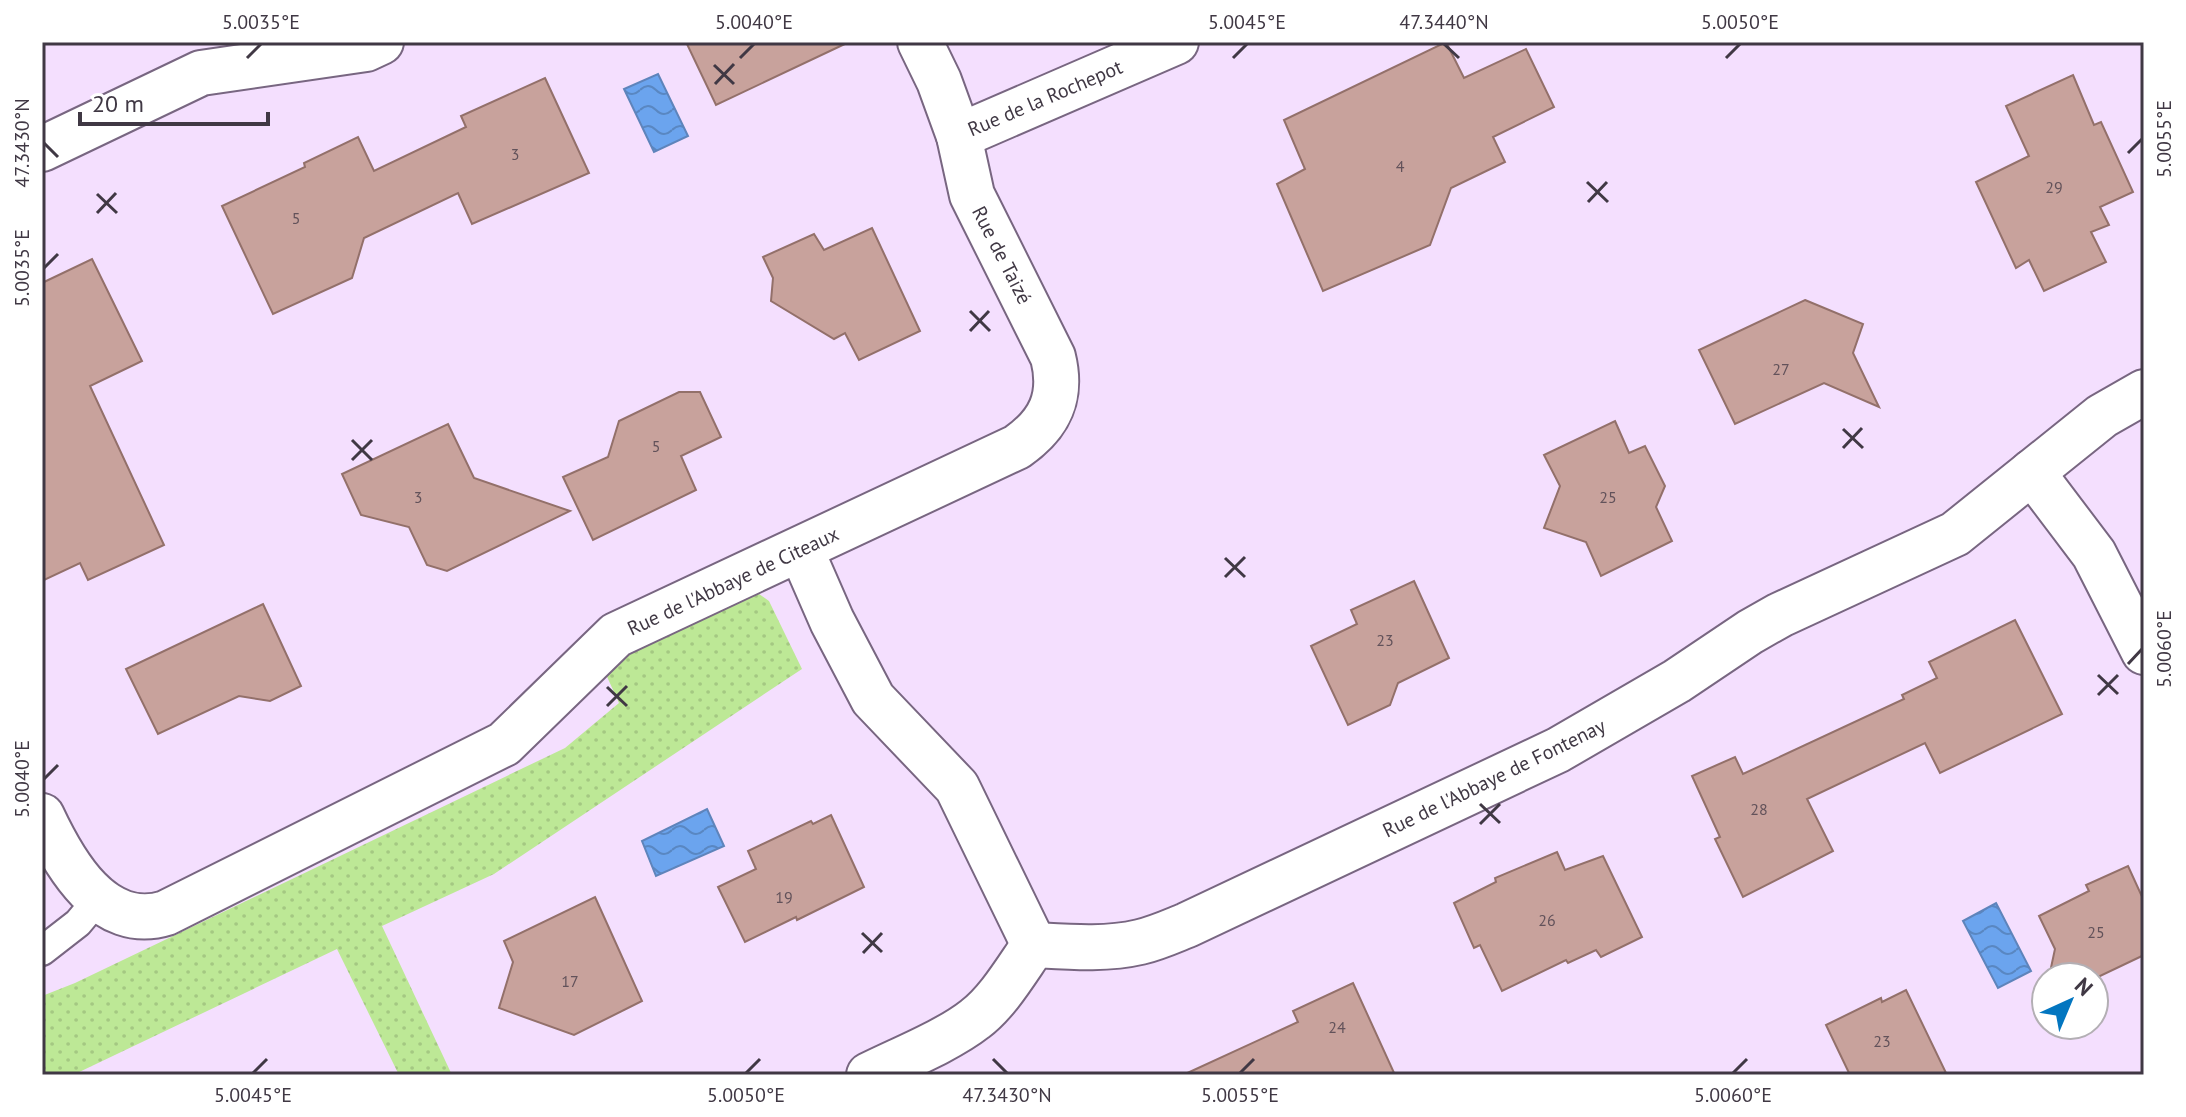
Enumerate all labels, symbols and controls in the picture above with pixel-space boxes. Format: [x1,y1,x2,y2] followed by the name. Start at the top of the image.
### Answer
[222,9,300,35] text: 5.0035°E
[715,9,793,35] text: 5.0040°E
[1208,9,1286,35] text: 5.0045°E
[1399,9,1489,35] text: 47.3440°N
[1701,9,1779,35] text: 5.0050°E
[964,54,1126,142] street label: Rue de la Rochepot
[80,76,268,126] scale bar
[92,88,144,119] text: 20 m
[9,98,35,188] text: 47.3430°N
[2151,100,2177,178] text: 5.0055°E
[511,144,519,164] house number: 3
[1396,156,1405,176] house number: 4
[2045,177,2063,197] house number: 29
[966,202,1038,308] street label: Rue de Taizé
[292,208,300,228] house number: 5
[9,229,35,307] text: 5.0035°E
[1772,359,1790,379] house number: 27
[652,436,660,456] house number: 5
[414,487,422,507] house number: 3
[1599,487,1617,507] house number: 25
[623,520,843,642] street label: Rue de l'Abbaye de Citeaux
[2151,610,2177,688] text: 5.0060°E
[1376,630,1394,650] house number: 23
[1378,712,1610,843] street label: Rue de l'Abbaye de Fontenay
[9,740,35,818] text: 5.0040°E
[1750,799,1768,819] house number: 28
[775,887,793,907] house number: 19
[1538,910,1556,930] house number: 26
[2087,922,2105,942] house number: 25
[2030,961,2110,1041] north arrow
[561,971,579,991] house number: 17
[2069,972,2099,1002] text: N
[1328,1017,1346,1037] house number: 24
[1873,1031,1891,1051] house number: 23
[214,1082,292,1108] text: 5.0045°E
[707,1082,785,1108] text: 5.0050°E
[962,1082,1052,1108] text: 47.3430°N
[1201,1082,1279,1108] text: 5.0055°E
[1694,1082,1772,1108] text: 5.0060°E

